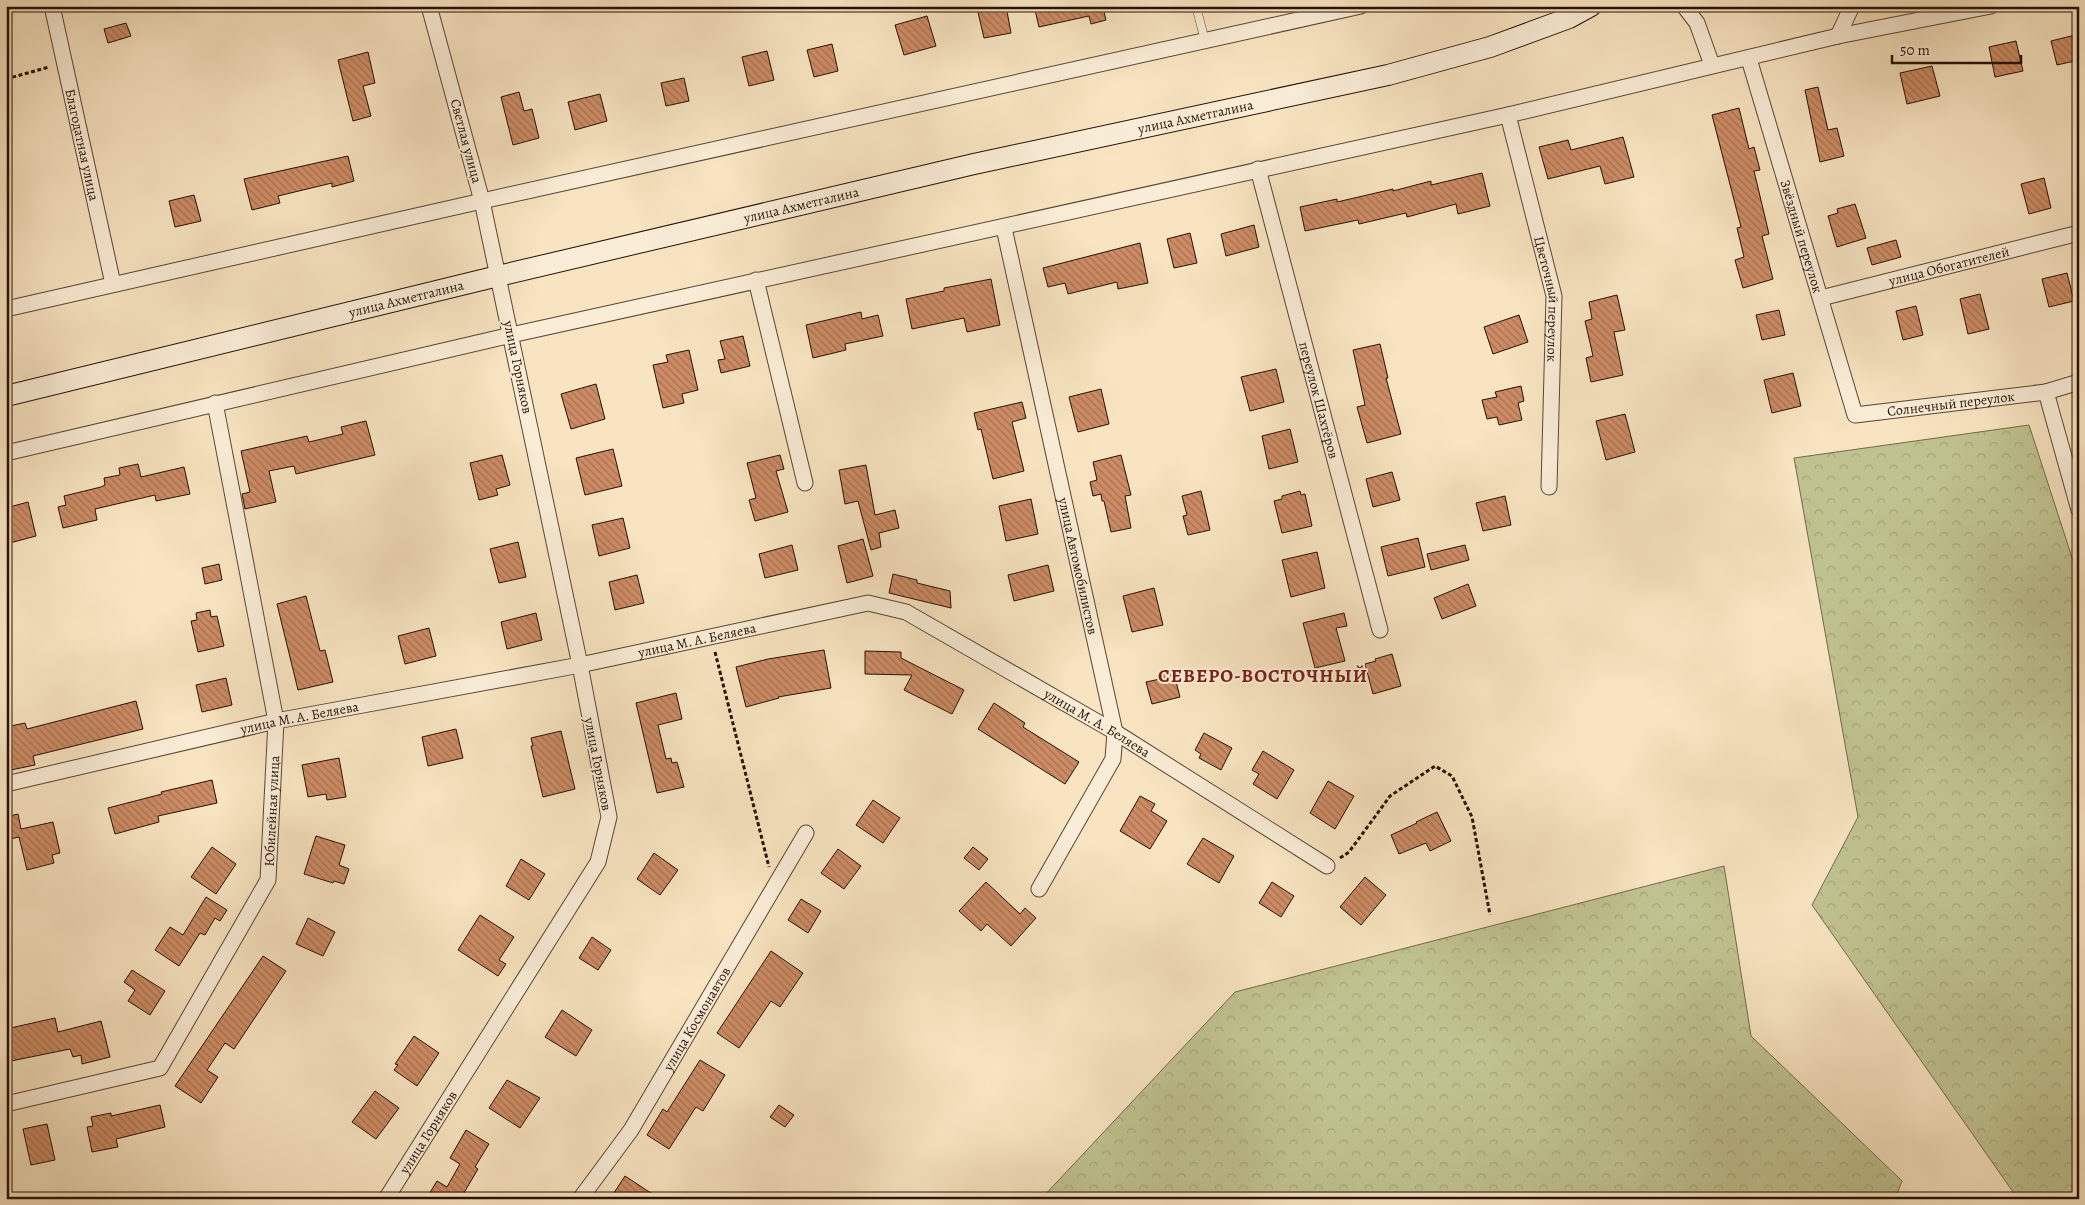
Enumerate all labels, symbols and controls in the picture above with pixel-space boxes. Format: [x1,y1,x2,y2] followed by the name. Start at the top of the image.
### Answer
[1892,32,2021,64] scale bar
[1900,40,1930,60] text: 50 m
[61,87,104,203] street label: Благодатная улица
[1135,95,1256,138] street label: улица Ахметгалина
[446,97,487,186] street label: Светлая улица
[1776,177,1828,295] street label: Звёздный переулок
[741,182,861,228] street label: улица Ахметгалина
[1530,234,1564,362] street label: Цветочный переулок
[1886,241,2011,290] street label: улица Обогатителей
[346,275,466,322] street label: улица Ахметгалина
[499,318,537,416] street label: улица Горняков
[1295,339,1344,461] street label: переулок Шахтёров
[1886,386,2016,421] street label: Солнечный переулок
[1054,495,1103,637] street label: улица Автомобилистов
[635,618,758,662] street label: улица М. А. Беляева
[1158,663,1368,689] district label: СЕВЕРО-ВОСТОЧНЫЙ
[1040,683,1154,762] street label: улица М. А. Беляева
[237,696,361,739] street label: улица М. А. Беляева
[579,715,616,813] street label: улица Горняков
[259,755,284,867] street label: Юбилейная улица
[658,963,735,1075] street label: улица Космонавтов
[394,1087,461,1178] street label: улица Горняков

